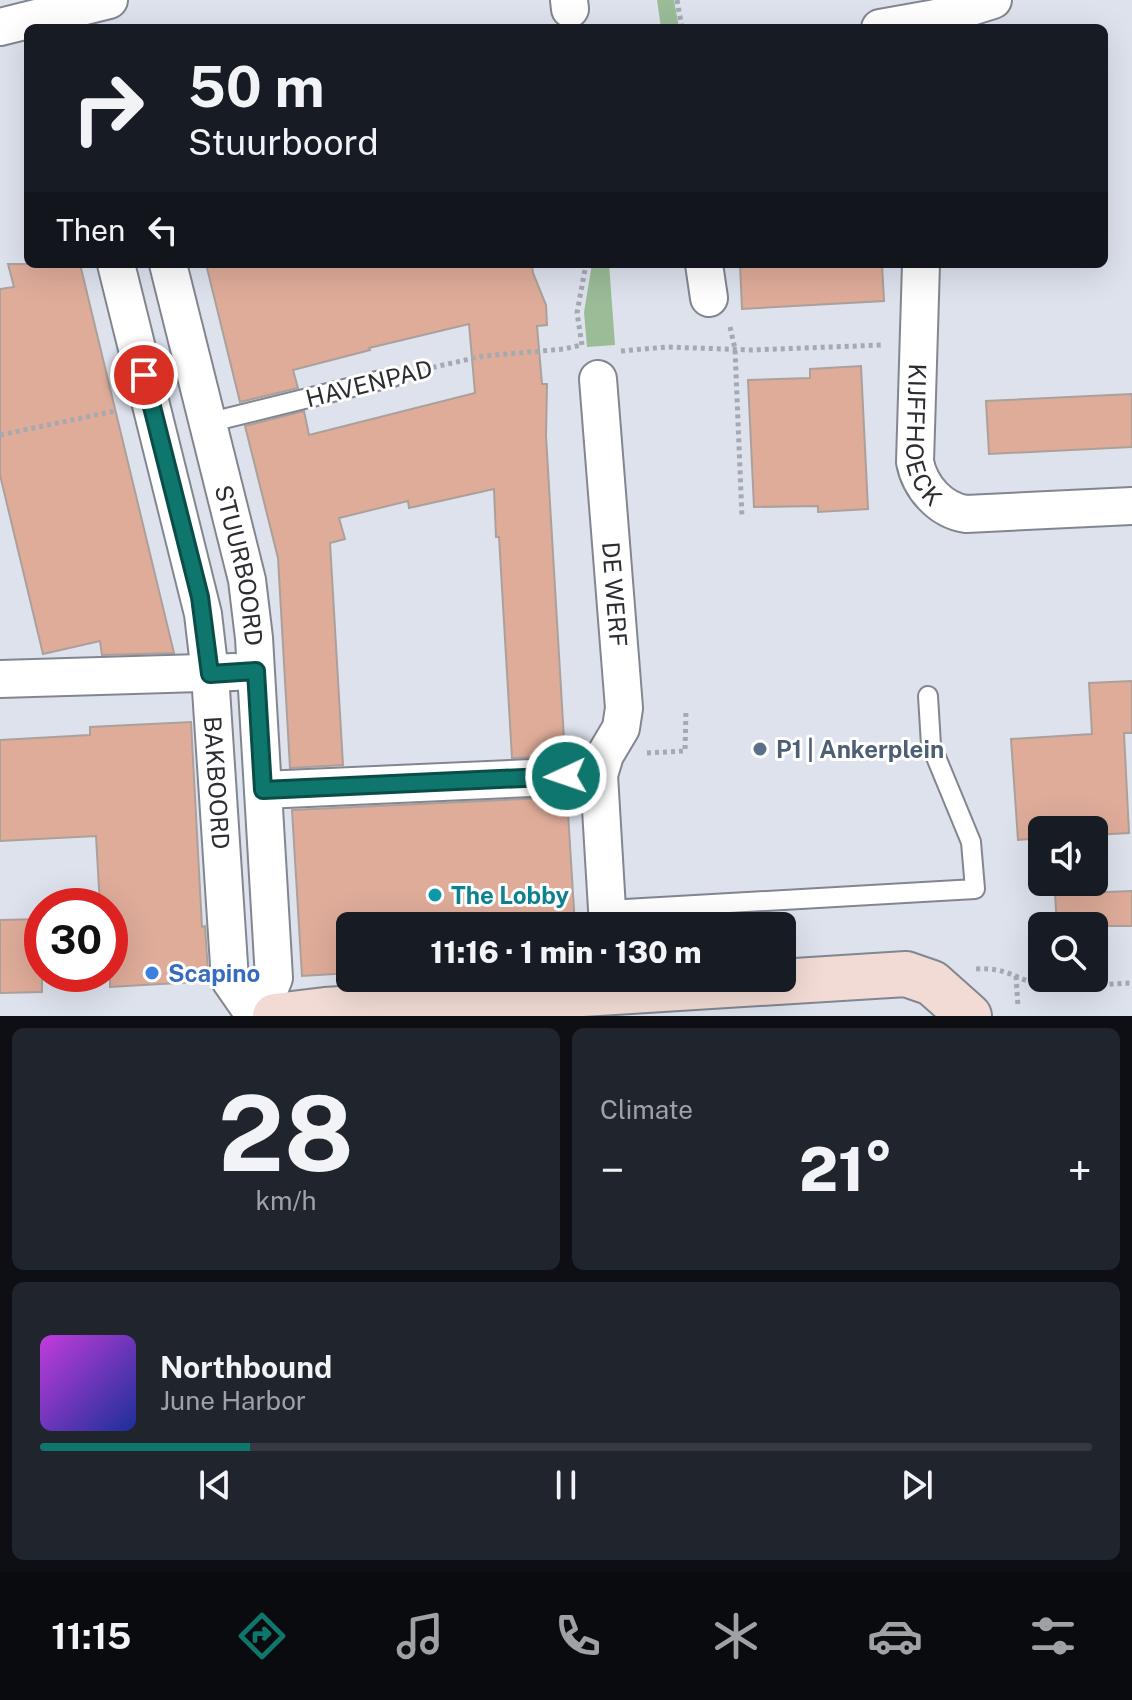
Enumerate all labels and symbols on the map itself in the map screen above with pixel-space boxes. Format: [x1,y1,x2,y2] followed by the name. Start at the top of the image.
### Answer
[110,341,178,409] pin
[303,354,435,412] street label: HAVENPAD
[901,363,948,511] street label: KIJFFHOECK
[210,482,269,647] street label: STUURBOORD
[597,541,633,648] street label: DE WERF
[199,715,235,850] street label: BAKBOORD
[524,734,608,818] position arrow
[776,735,944,763] place label: P1 | Ankerplein
[751,740,769,758] marker: P1 | Ankerplein
[451,881,570,909] place label: The Lobby
[426,886,444,904] marker: The Lobby
[24,888,128,992] speed limit sign: 30
[168,959,260,987] place label: Scapino
[143,964,161,982] marker: Scapino

